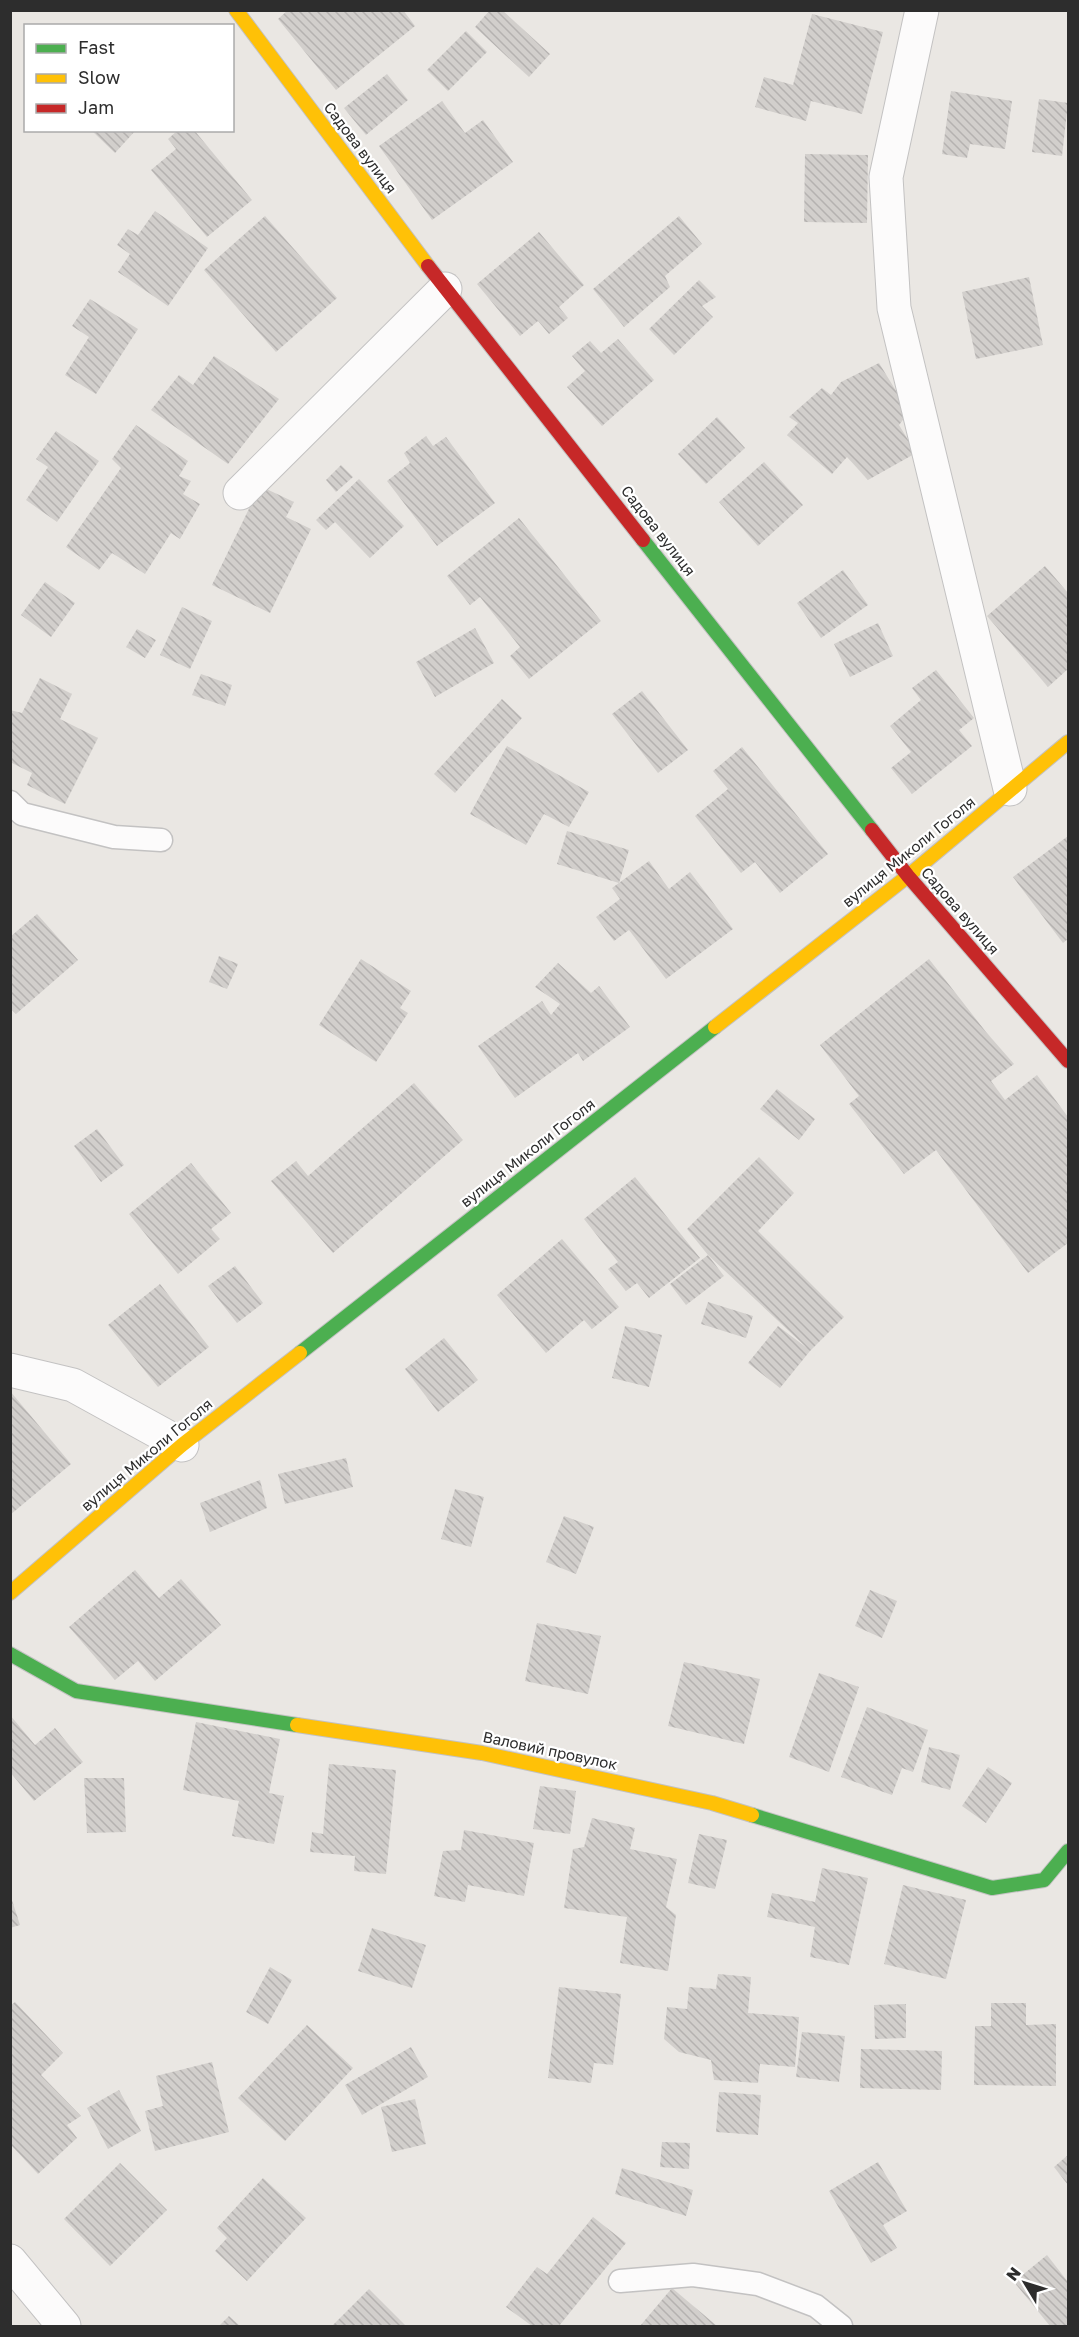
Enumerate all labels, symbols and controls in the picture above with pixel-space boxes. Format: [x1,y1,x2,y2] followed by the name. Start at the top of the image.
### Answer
[24,24,234,132] legend
[78,36,115,58] text: Fast
[78,66,121,88] text: Slow
[78,96,114,118] text: Jam
[321,98,401,197] street label: Садова вулиця
[618,482,700,579] street label: Садова вулиця
[838,792,978,910] street label: вулиця Миколи Гоголя
[918,863,1004,958] street label: Садова вулиця
[457,1094,598,1210] street label: вулиця Миколи Гоголя
[77,1394,216,1514] street label: вулиця Миколи Гоголя
[481,1727,619,1773] street label: Валовий провулок
[995,2253,1055,2313] north arrow
[1002,2263,1025,2285] text: N

